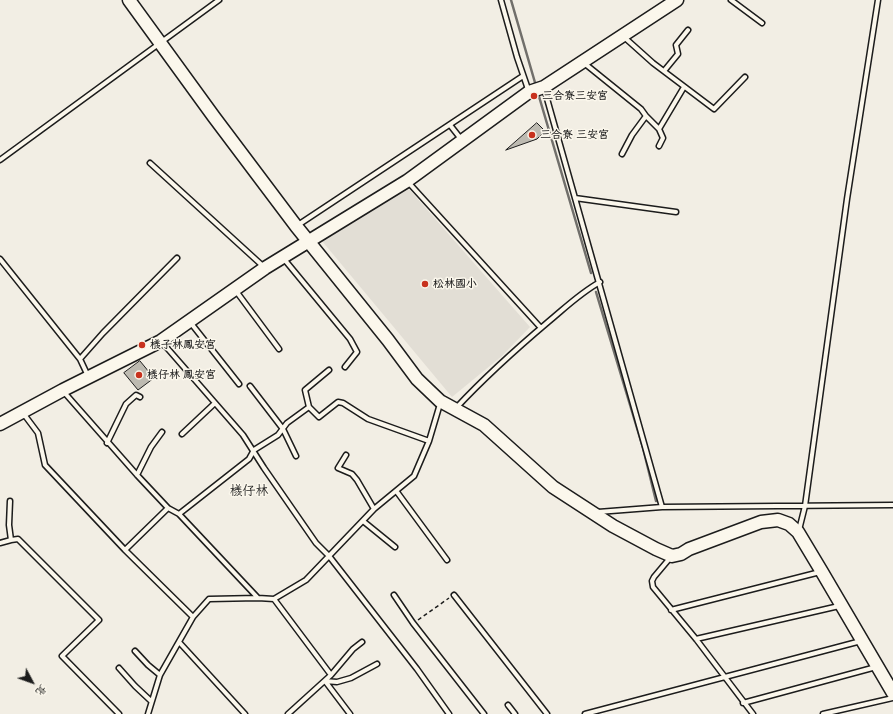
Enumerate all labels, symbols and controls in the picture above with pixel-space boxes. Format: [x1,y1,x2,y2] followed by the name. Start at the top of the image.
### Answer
[542,89,608,103] place label: 三合寮三安宮
[529,91,539,101] marker: 三合寮三安宮
[540,128,609,142] place label: 三合寮 三安宮
[527,130,537,140] marker: 三合寮 三安宮
[433,277,477,291] place label: 松林國小
[420,279,430,289] marker: 松林國小
[150,338,216,352] place label: 檨子林鳳安宮
[137,340,147,350] marker: 檨子林鳳安宮
[147,368,216,382] place label: 檨仔林 鳳安宮
[134,370,144,380] marker: 檨仔林 鳳安宮
[230,484,268,500] district label: 檨仔林
[12,662,52,702] north arrow
[33,682,50,699] text: 北

